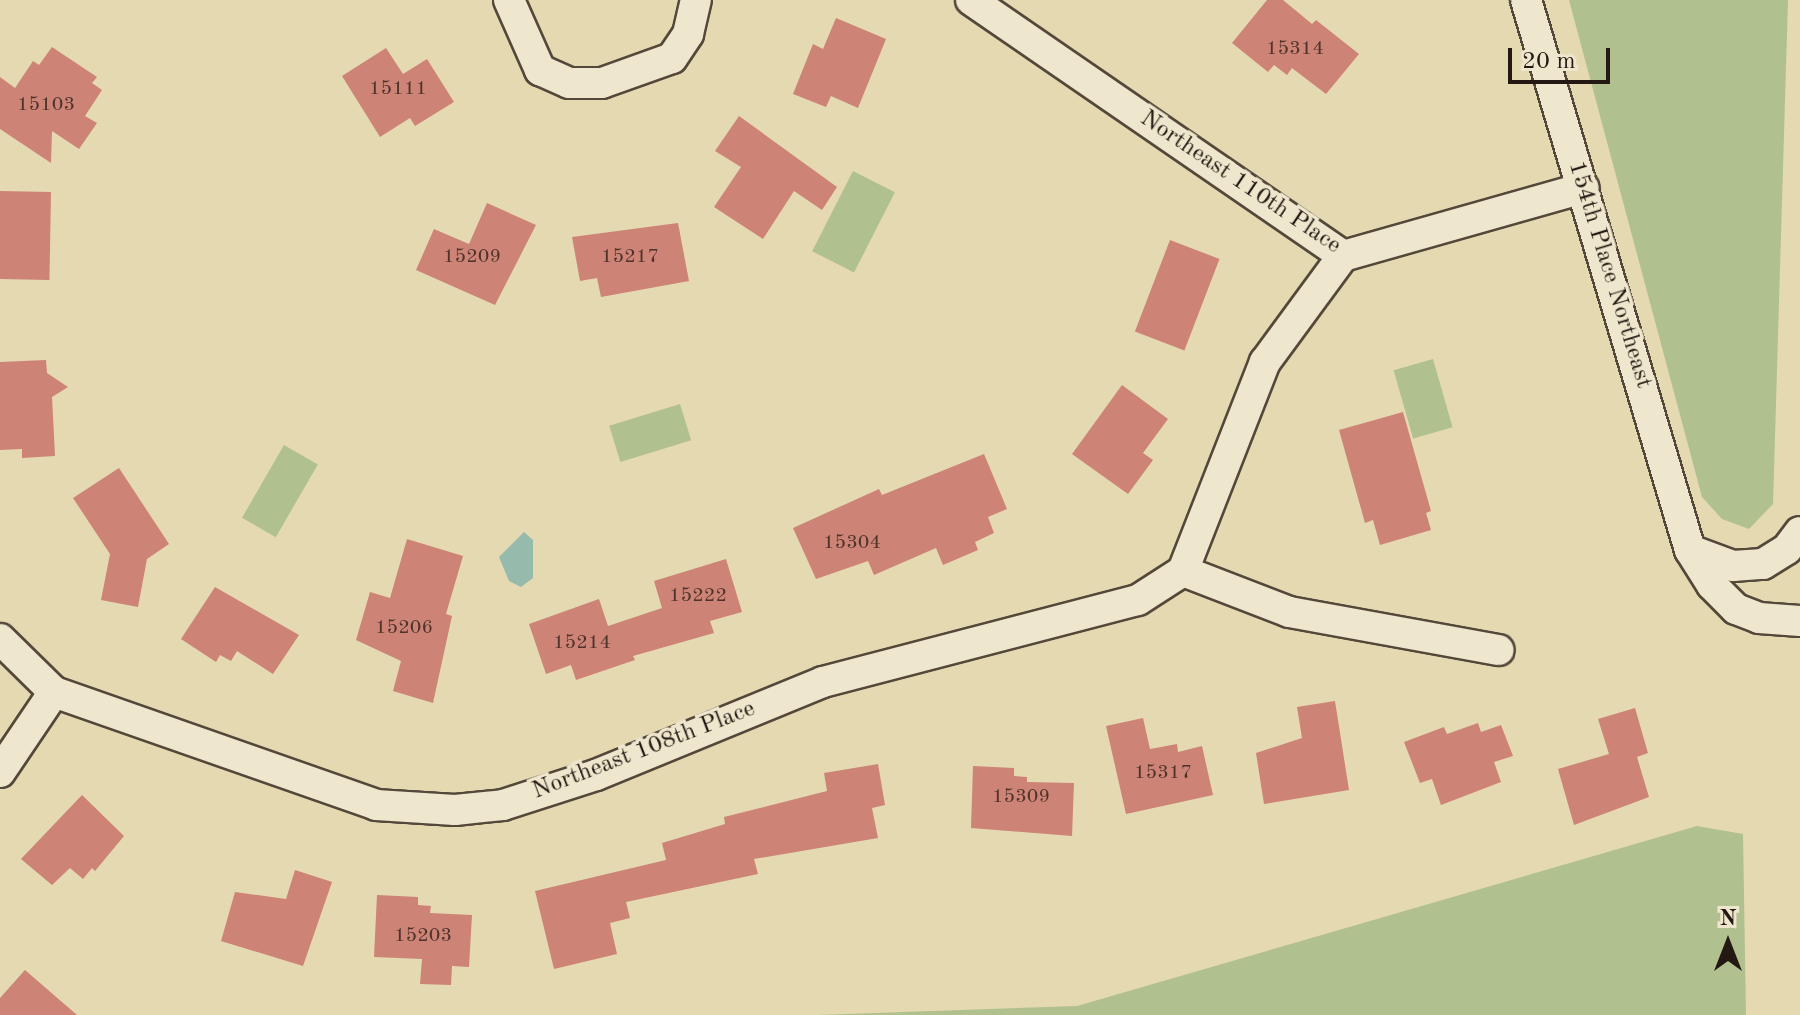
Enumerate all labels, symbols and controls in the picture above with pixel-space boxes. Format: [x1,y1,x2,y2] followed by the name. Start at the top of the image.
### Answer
[1512,32,1614,82] scale bar
[1266,37,1324,61] house number: 15314
[1522,50,1576,74] text: 20 m
[369,77,427,101] house number: 15111
[17,93,75,117] house number: 15103
[1134,105,1346,261] street label: Northeast 110th Place
[1561,158,1657,392] street label: 154th Place Northeast
[443,245,501,269] house number: 15209
[601,245,659,269] house number: 15217
[823,531,881,555] house number: 15304
[669,584,727,608] house number: 15222
[375,616,433,640] house number: 15206
[553,631,611,655] house number: 15214
[529,695,759,807] street label: Northeast 108th Place
[1134,761,1192,785] house number: 15317
[992,785,1050,809] house number: 15309
[1688,903,1768,983] north arrow
[1720,908,1736,930] text: N
[394,924,452,948] house number: 15203

